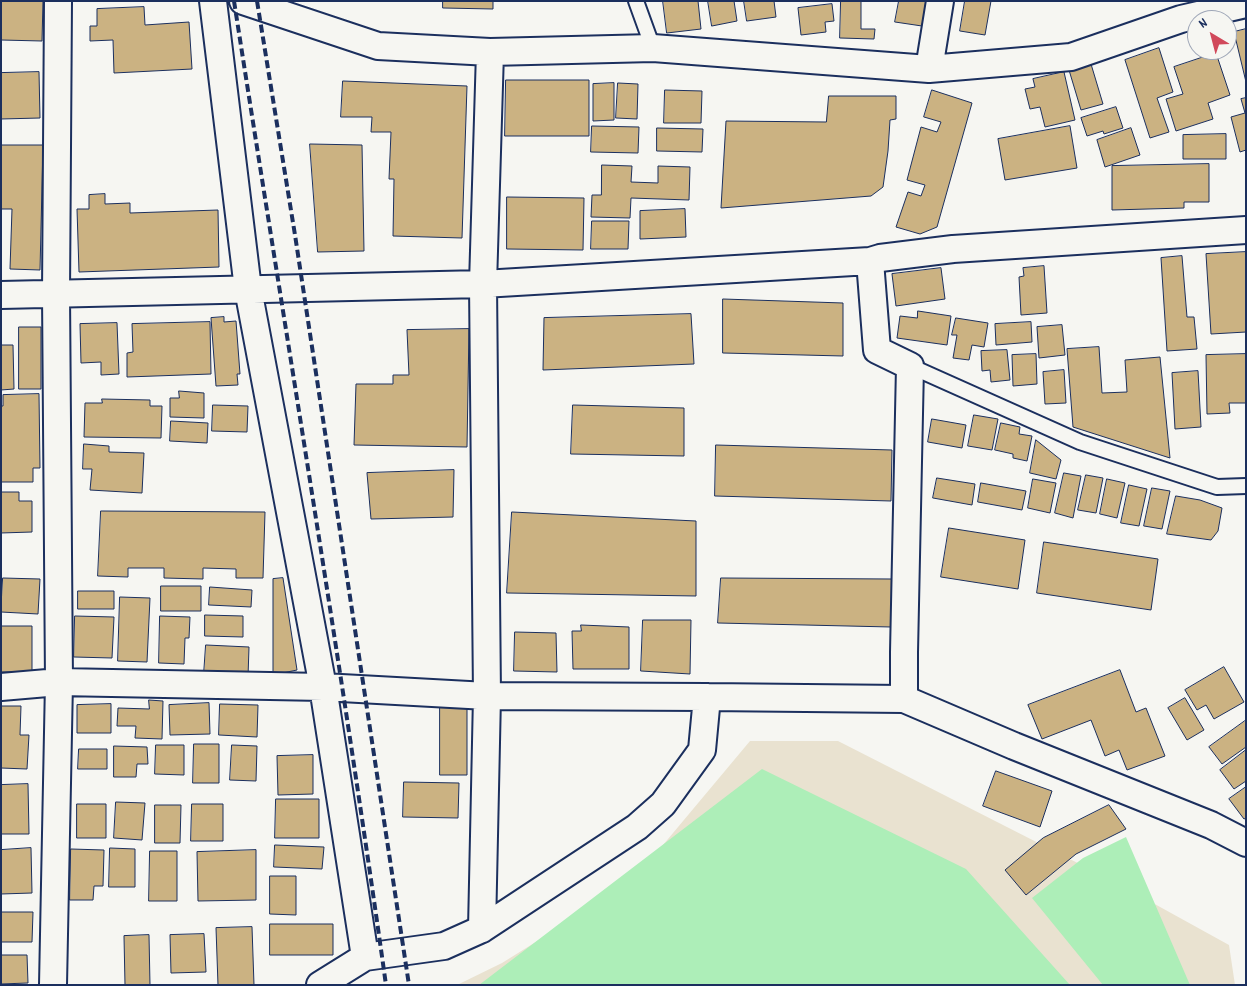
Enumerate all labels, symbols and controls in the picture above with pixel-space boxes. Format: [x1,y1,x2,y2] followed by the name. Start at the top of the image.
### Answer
[1187,10,1237,60] north arrow
[1195,14,1212,34] text: N

